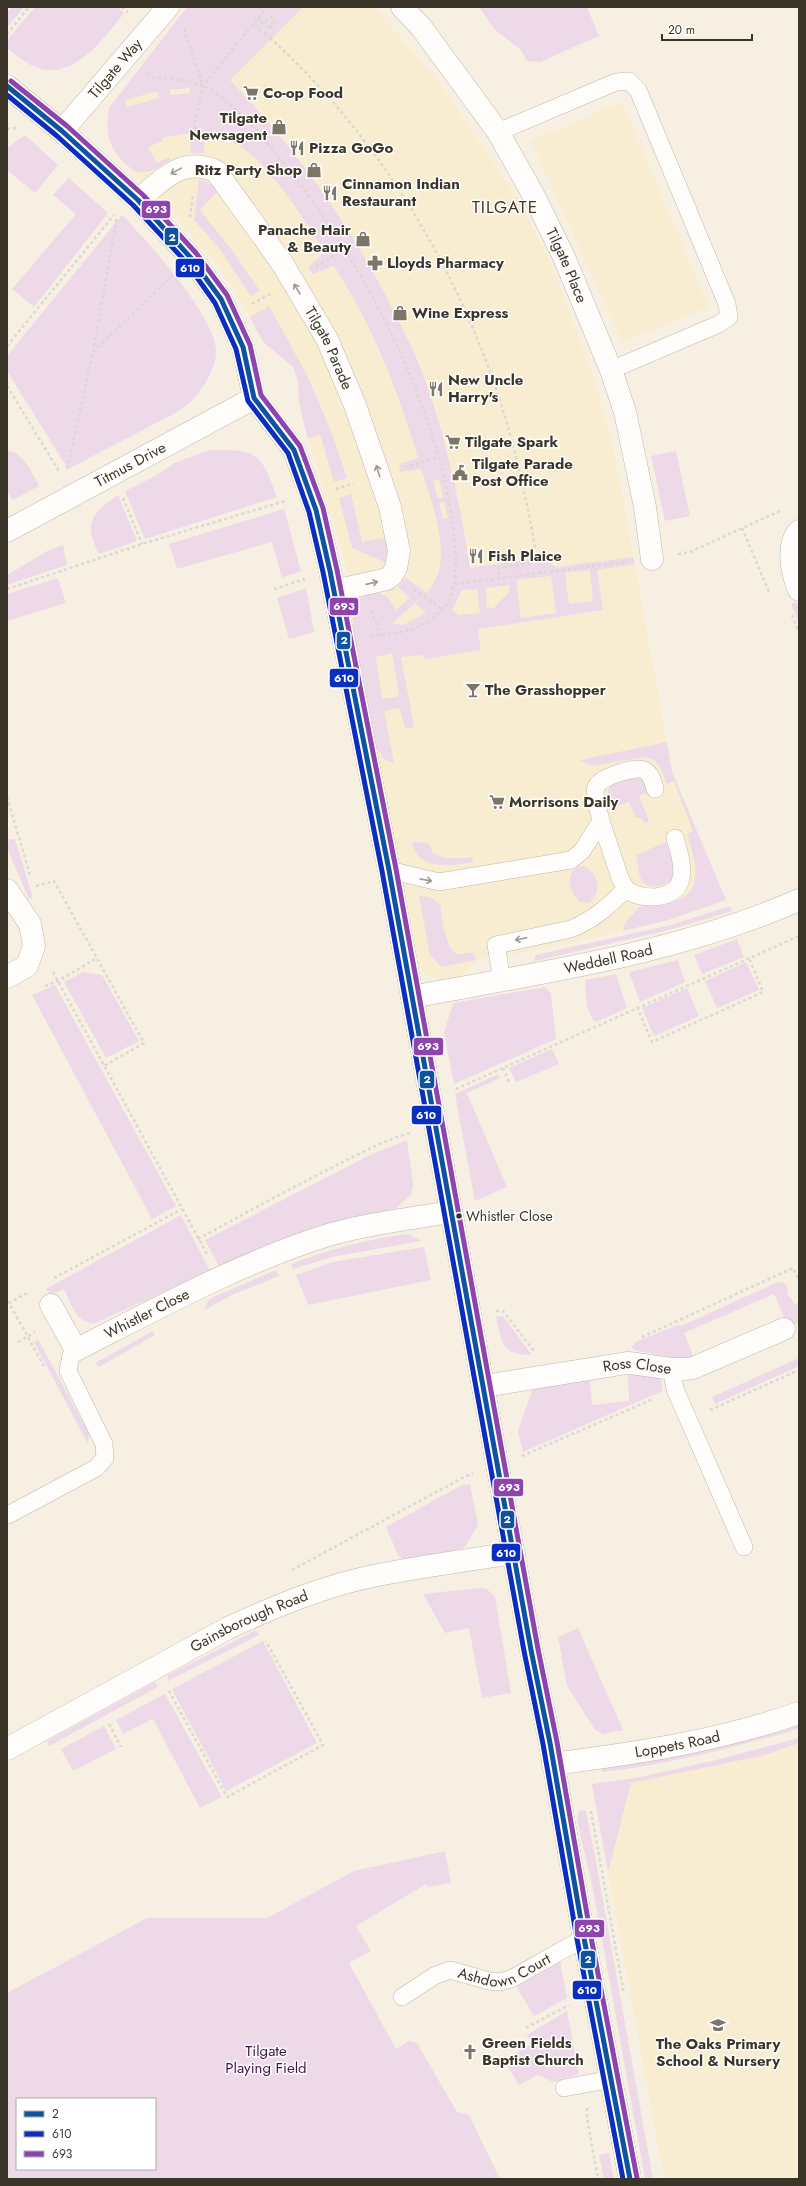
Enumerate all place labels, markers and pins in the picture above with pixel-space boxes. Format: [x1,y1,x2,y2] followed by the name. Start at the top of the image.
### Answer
[263,82,343,104] place label: Co-op Food
[242,84,260,102] supermarket icon: Co-op Food
[189,107,267,146] place label: Tilgate Newsagent
[270,118,288,136] shop icon: Tilgate Newsagent
[309,137,393,159] place label: Pizza GoGo
[288,139,306,157] restaurant icon: Pizza GoGo
[195,159,302,181] place label: Ritz Party Shop
[305,161,323,179] shop icon: Ritz Party Shop
[342,173,460,212] place label: Cinnamon Indian Restaurant
[321,184,339,202] restaurant icon: Cinnamon Indian Restaurant
[258,219,352,258] place label: Panache Hair & Beauty
[354,230,372,248] shop icon: Panache Hair & Beauty
[387,252,504,274] place label: Lloyds Pharmacy
[366,254,384,272] pharmacy icon: Lloyds Pharmacy
[412,302,508,324] place label: Wine Express
[391,304,409,322] shop icon: Wine Express
[448,369,524,408] place label: New Uncle Harry's
[427,380,445,398] restaurant icon: New Uncle Harry's
[465,431,559,453] place label: Tilgate Spark
[444,433,462,451] supermarket icon: Tilgate Spark
[472,453,573,492] place label: Tilgate Parade Post Office
[451,464,469,482] public building icon: Tilgate Parade Post Office
[488,545,562,567] place label: Fish Plaice
[467,547,485,565] restaurant icon: Fish Plaice
[485,679,607,701] place label: The Grasshopper
[464,681,482,699] bar icon: The Grasshopper
[509,791,619,813] place label: Morrisons Daily
[488,793,506,811] supermarket icon: Morrisons Daily
[466,1206,553,1226] place label: Whistler Close
[454,1211,464,1221] marker: Whistler Close
[709,2016,727,2034] school or university icon: The Oaks Primary School & Nursery
[482,2032,584,2071] place label: Green Fields Baptist Church
[656,2033,780,2072] place label: The Oaks Primary School & Nursery
[461,2043,479,2061] church icon: Green Fields Baptist Church

